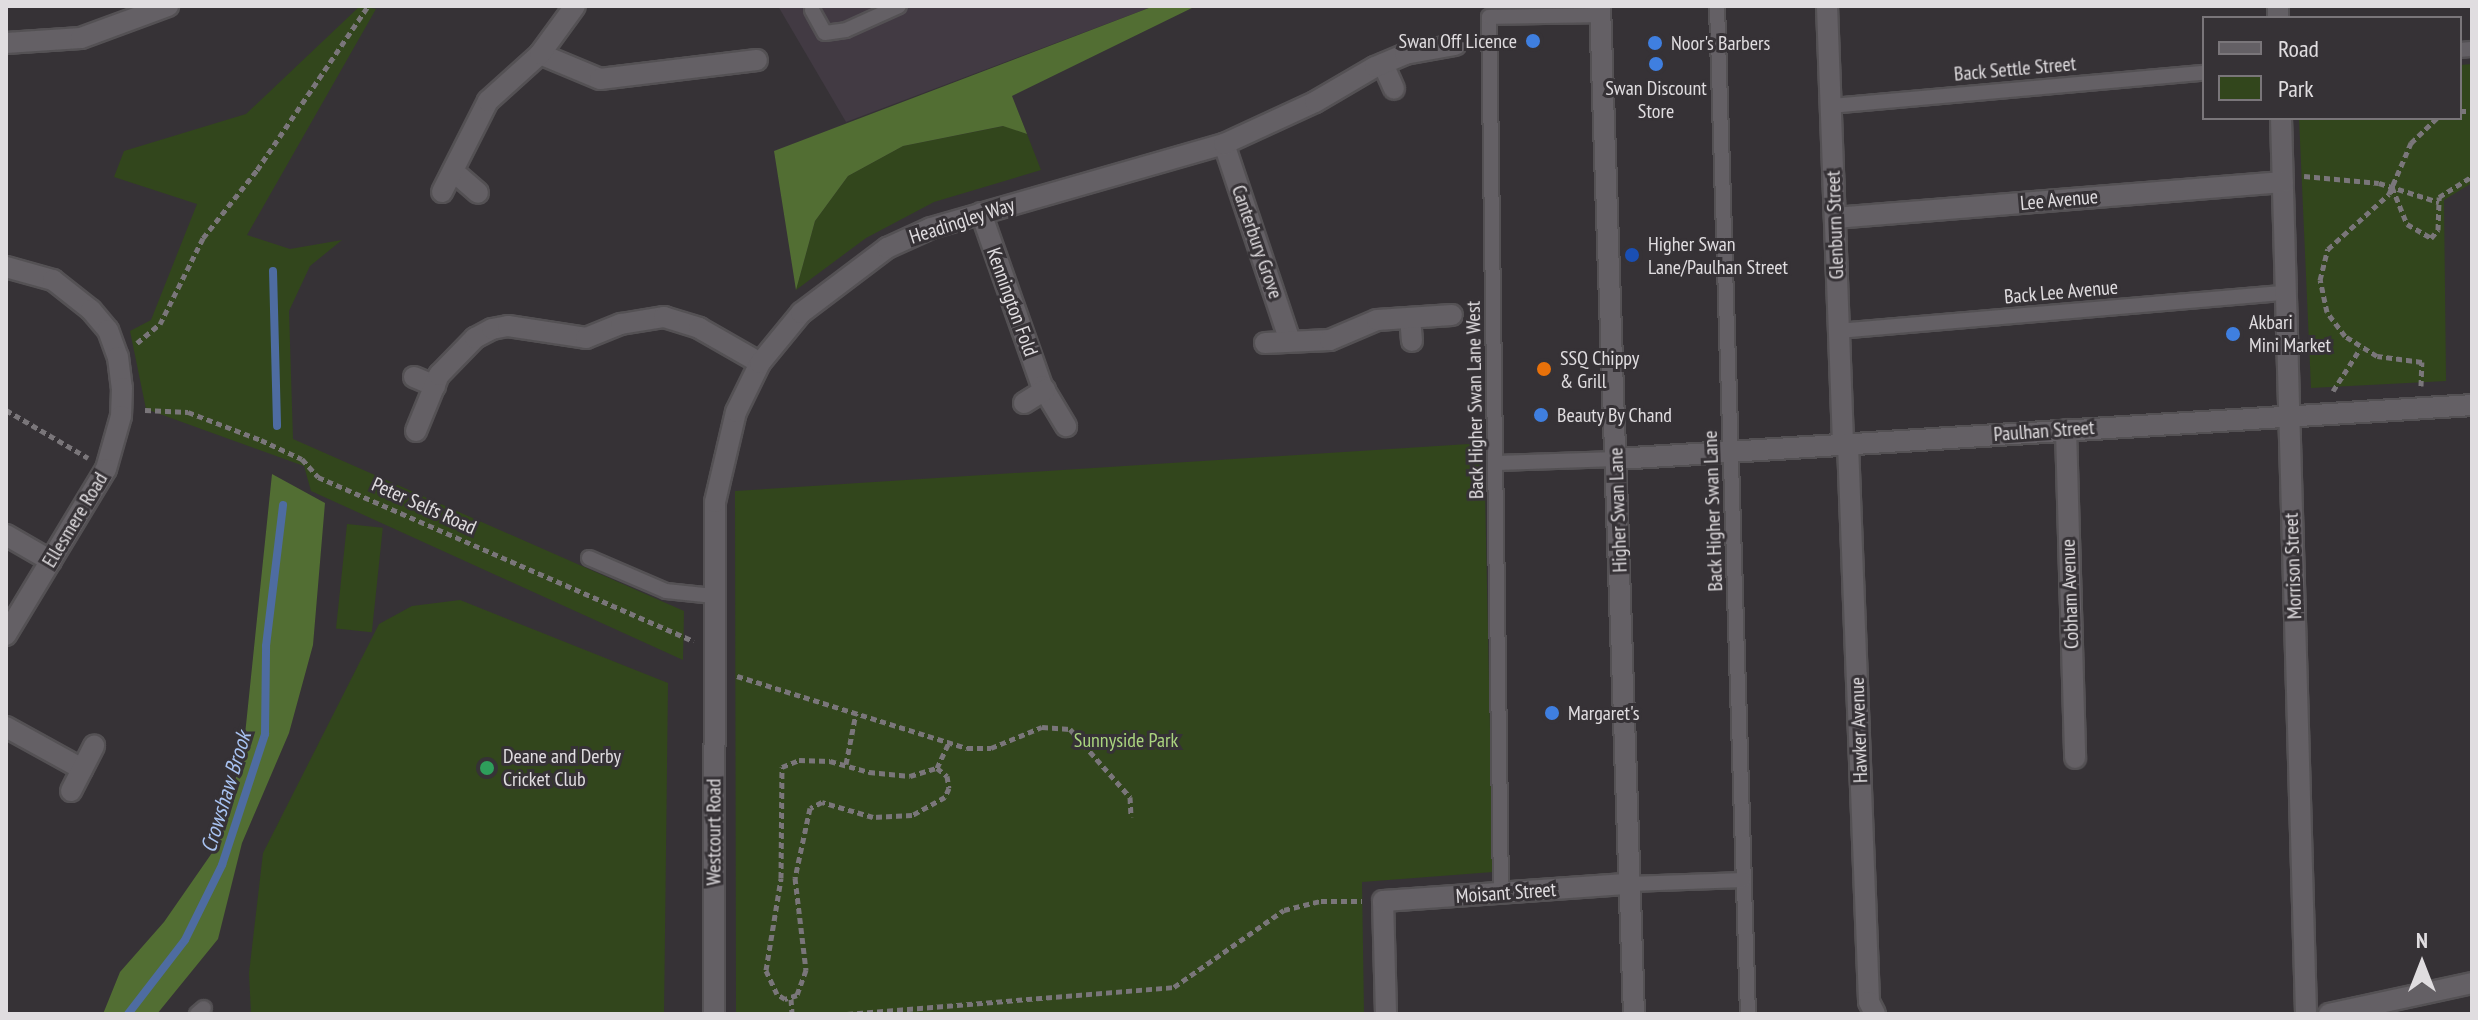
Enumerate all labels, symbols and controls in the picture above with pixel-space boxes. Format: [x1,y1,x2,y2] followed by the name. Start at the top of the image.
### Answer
[2202,16,2462,120] legend
[1399,29,1517,53] place label: Swan Off Licence
[1671,31,1770,55] place label: Noor's Barbers
[1524,32,1542,50] marker: Swan Off Licence
[2278,33,2319,64] text: Road
[1646,34,1664,52] marker: Noor's Barbers
[1953,52,2077,86] street label: Back Settle Street
[1647,55,1665,73] marker: Swan Discount Store
[2278,73,2314,104] text: Park
[1605,76,1707,123] place label: Swan Discount Store
[1821,170,1849,280] street label: Glenburn Street
[1226,182,1288,302] street label: Canterbury Grove
[2019,185,2099,215] street label: Lee Avenue
[906,193,1018,249] street label: Headingley Way
[1648,232,1788,279] place label: Higher Swan Lane/Paulhan Street
[981,244,1043,360] street label: Kennington Fold
[1623,246,1641,264] marker: Higher Swan Lane/Paulhan Street
[2003,275,2119,309] street label: Back Lee Avenue
[1461,300,1489,500] street label: Back Higher Swan Lane West
[2249,310,2331,357] place label: Akbari Mini Market
[2224,325,2242,343] marker: Akbari Mini Market
[1560,346,1639,393] place label: SSQ Chippy & Grill
[1535,360,1553,378] marker: SSQ Chippy & Grill
[1557,403,1673,427] place label: Beauty By Chand
[1532,406,1550,424] marker: Beauty By Chand
[1993,416,2095,446] street label: Paulhan Street
[1698,430,1728,592] street label: Back Higher Swan Lane
[1604,447,1632,573] street label: Higher Swan Lane
[37,468,113,572] street label: Ellesmere Road
[368,472,480,540] street label: Peter Selfs Road
[2279,512,2307,620] street label: Morrison Street
[2056,538,2084,650] street label: Cobham Avenue
[1845,676,1873,784] street label: Hawker Avenue
[1568,701,1639,725] place label: Margaret's
[1543,704,1561,722] marker: Margaret's
[195,728,257,856] water label: Crowshaw Brook
[1074,728,1178,752] park label: Sunnyside Park
[503,744,621,791] place label: Deane and Derby Cricket Club
[478,759,496,777] marker: Deane and Derby Cricket Club
[702,779,726,885] street label: Westcourt Road
[1455,878,1557,908] street label: Moisant Street
[2382,924,2462,1004] north arrow
[2416,926,2428,954] text: N

